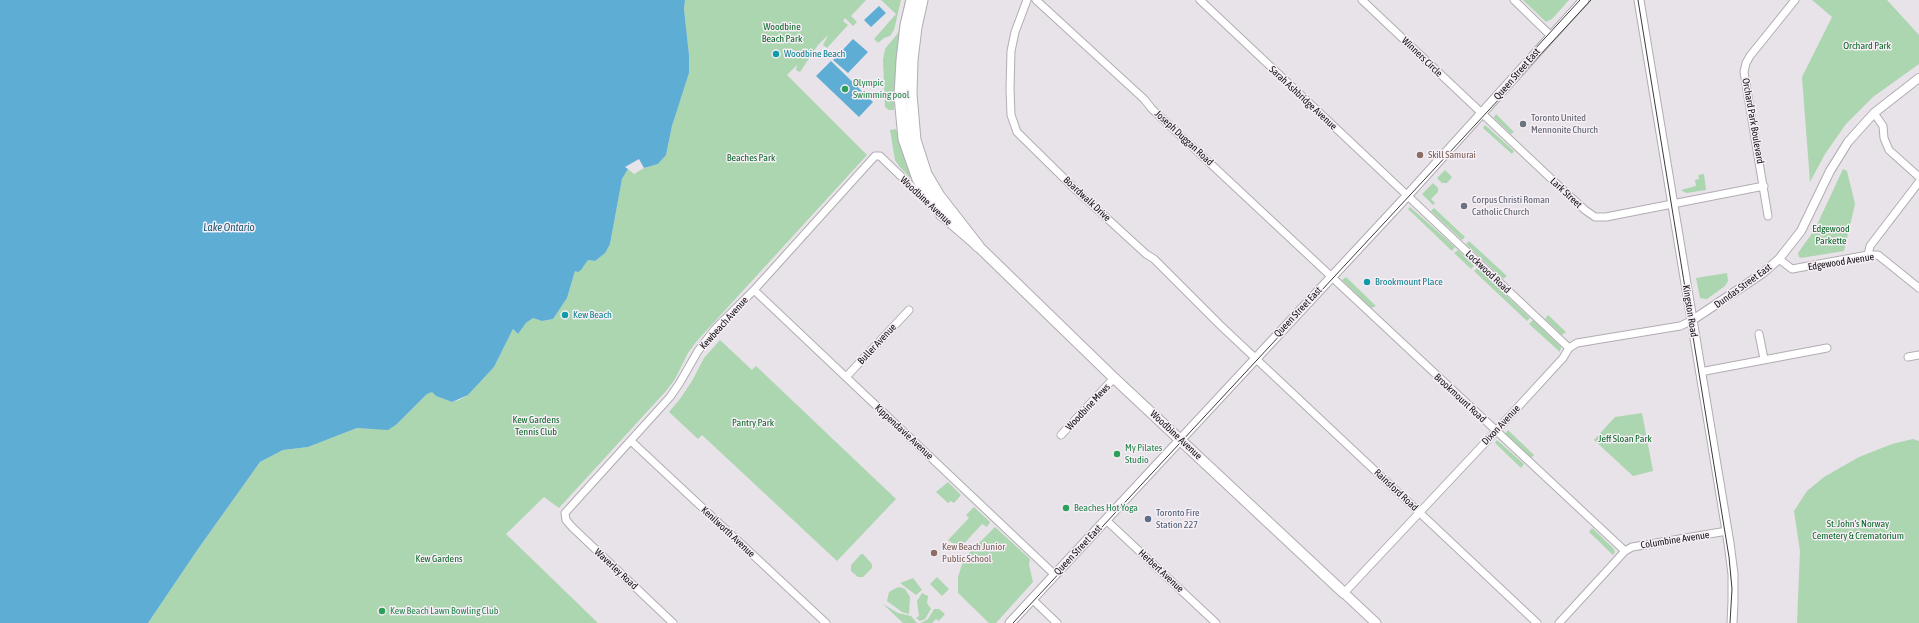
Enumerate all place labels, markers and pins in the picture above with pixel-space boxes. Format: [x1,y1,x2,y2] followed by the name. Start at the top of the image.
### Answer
[784,48,845,60] place label: Woodbine Beach
[771,49,781,59] marker: Woodbine Beach
[853,77,909,100] place label: Olympic Swimming pool
[840,84,850,94] marker: Olympic Swimming pool
[1531,112,1598,136] place label: Toronto United Mennonite Church
[1518,119,1528,129] marker: Toronto United Mennonite Church
[1428,149,1476,161] place label: Skill Samurai
[1415,150,1425,160] marker: Skill Samurai
[1472,194,1550,218] place label: Corpus Christi Roman Catholic Church
[1459,201,1469,211] marker: Corpus Christi Roman Catholic Church
[1375,276,1443,288] place label: Brookmount Place
[1362,277,1372,287] marker: Brookmount Place
[573,309,612,321] place label: Kew Beach
[560,310,570,320] marker: Kew Beach
[1125,442,1162,466] place label: My Pilates Studio
[1112,449,1122,459] marker: My Pilates Studio
[1074,502,1138,514] place label: Beaches Hot Yoga
[1061,503,1071,513] marker: Beaches Hot Yoga
[1156,507,1200,530] place label: Toronto Fire Station 227
[1143,514,1153,524] marker: Toronto Fire Station 227
[942,541,1005,564] place label: Kew Beach Junior Public School
[929,548,939,558] marker: Kew Beach Junior Public School
[390,605,499,617] place label: Kew Beach Lawn Bowling Club
[377,606,387,616] marker: Kew Beach Lawn Bowling Club

